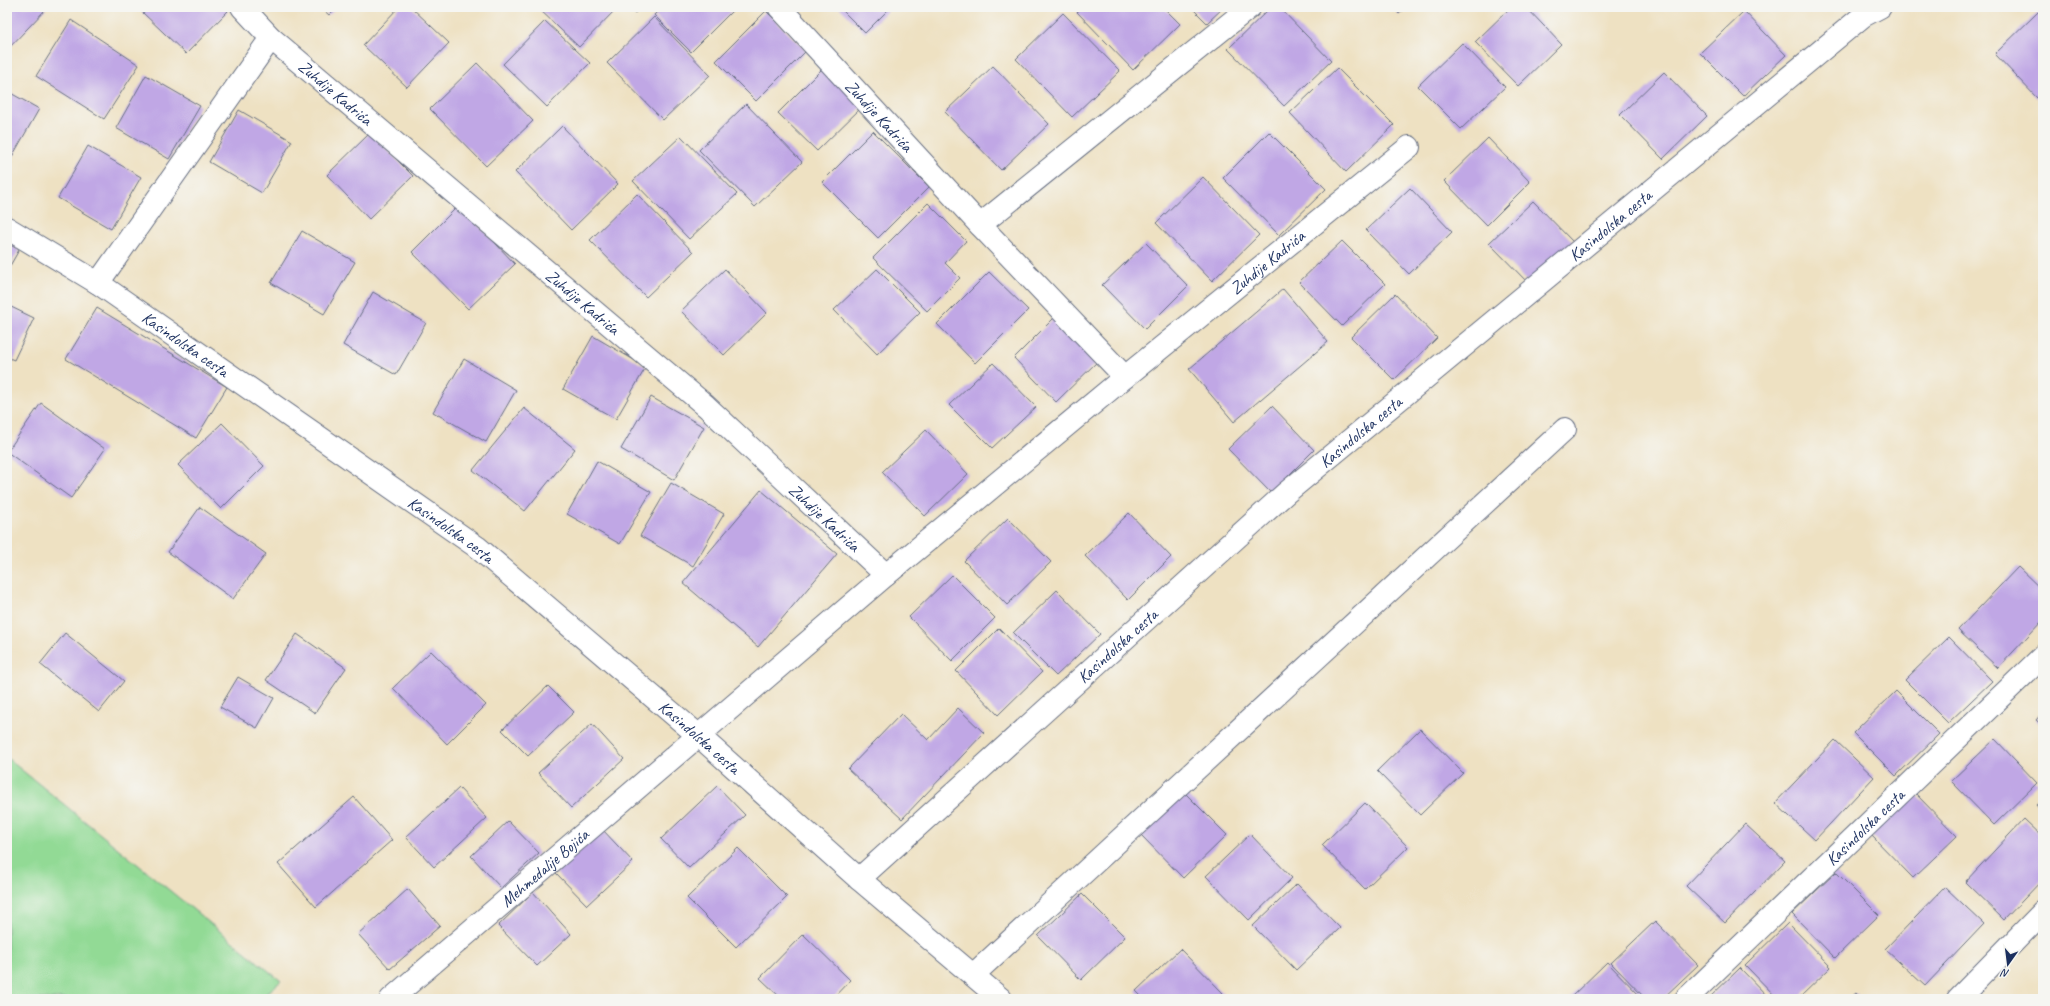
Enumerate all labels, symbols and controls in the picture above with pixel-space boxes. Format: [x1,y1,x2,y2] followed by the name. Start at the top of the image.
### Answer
[294,56,378,131] street label: Zuhdije Kadrića
[841,76,918,158] street label: Zuhdije Kadrića
[1565,184,1658,266] street label: Kasindolska cesta
[1226,225,1310,299] street label: Zuhdije Kadrića
[541,265,625,340] street label: Zuhdije Kadrića
[138,307,234,383] street label: Kasindolska cesta
[1315,390,1408,472] street label: Kasindolska cesta
[784,479,866,557] street label: Zuhdije Kadrića
[404,492,500,569] street label: Kasindolska cesta
[1073,603,1164,688] street label: Kasindolska cesta
[654,696,746,780] street label: Kasindolska cesta
[1821,784,1910,870] street label: Kasindolska cesta
[496,823,594,912] street label: Mehmedalije Bojića
[1988,944,2028,984] north arrow
[1998,966,2011,981] text: N

